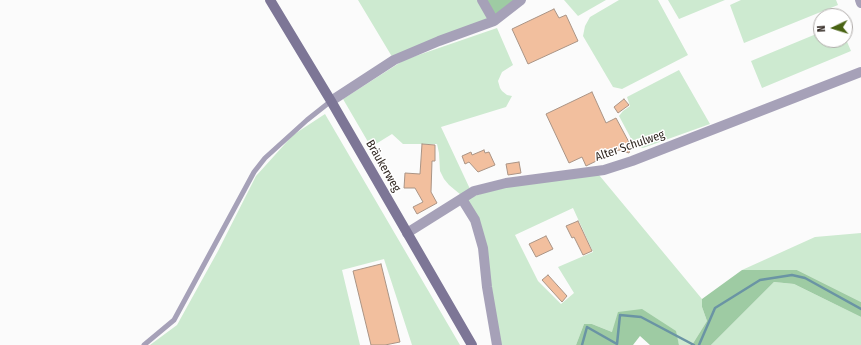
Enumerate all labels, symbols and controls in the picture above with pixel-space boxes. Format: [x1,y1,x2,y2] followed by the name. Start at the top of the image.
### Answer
[813,8,853,48] north arrow
[815,25,828,33] text: N
[593,127,667,165] street label: Alter Schulweg
[362,137,404,195] street label: Bräukerweg

